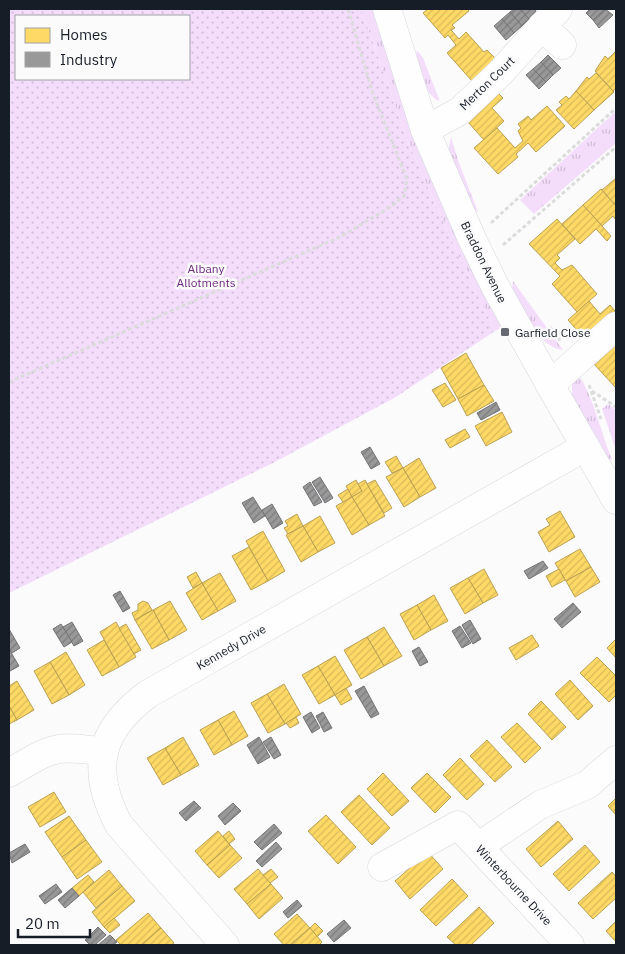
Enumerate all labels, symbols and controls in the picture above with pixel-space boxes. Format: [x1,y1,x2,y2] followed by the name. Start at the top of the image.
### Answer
[15,15,190,80] legend
[60,25,108,44] text: Homes
[60,50,118,69] text: Industry
[456,53,518,113] street label: Merton Court
[458,219,510,306] street label: Braddon Avenue
[176,261,236,290] park label: Albany Allotments
[515,325,591,340] place label: Garfield Close
[499,326,511,338] marker: Garfield Close
[194,621,269,673] street label: Kennedy Drive
[473,842,555,929] street label: Winterbourne Drive
[18,906,90,938] scale bar
[25,914,60,933] text: 20 m

